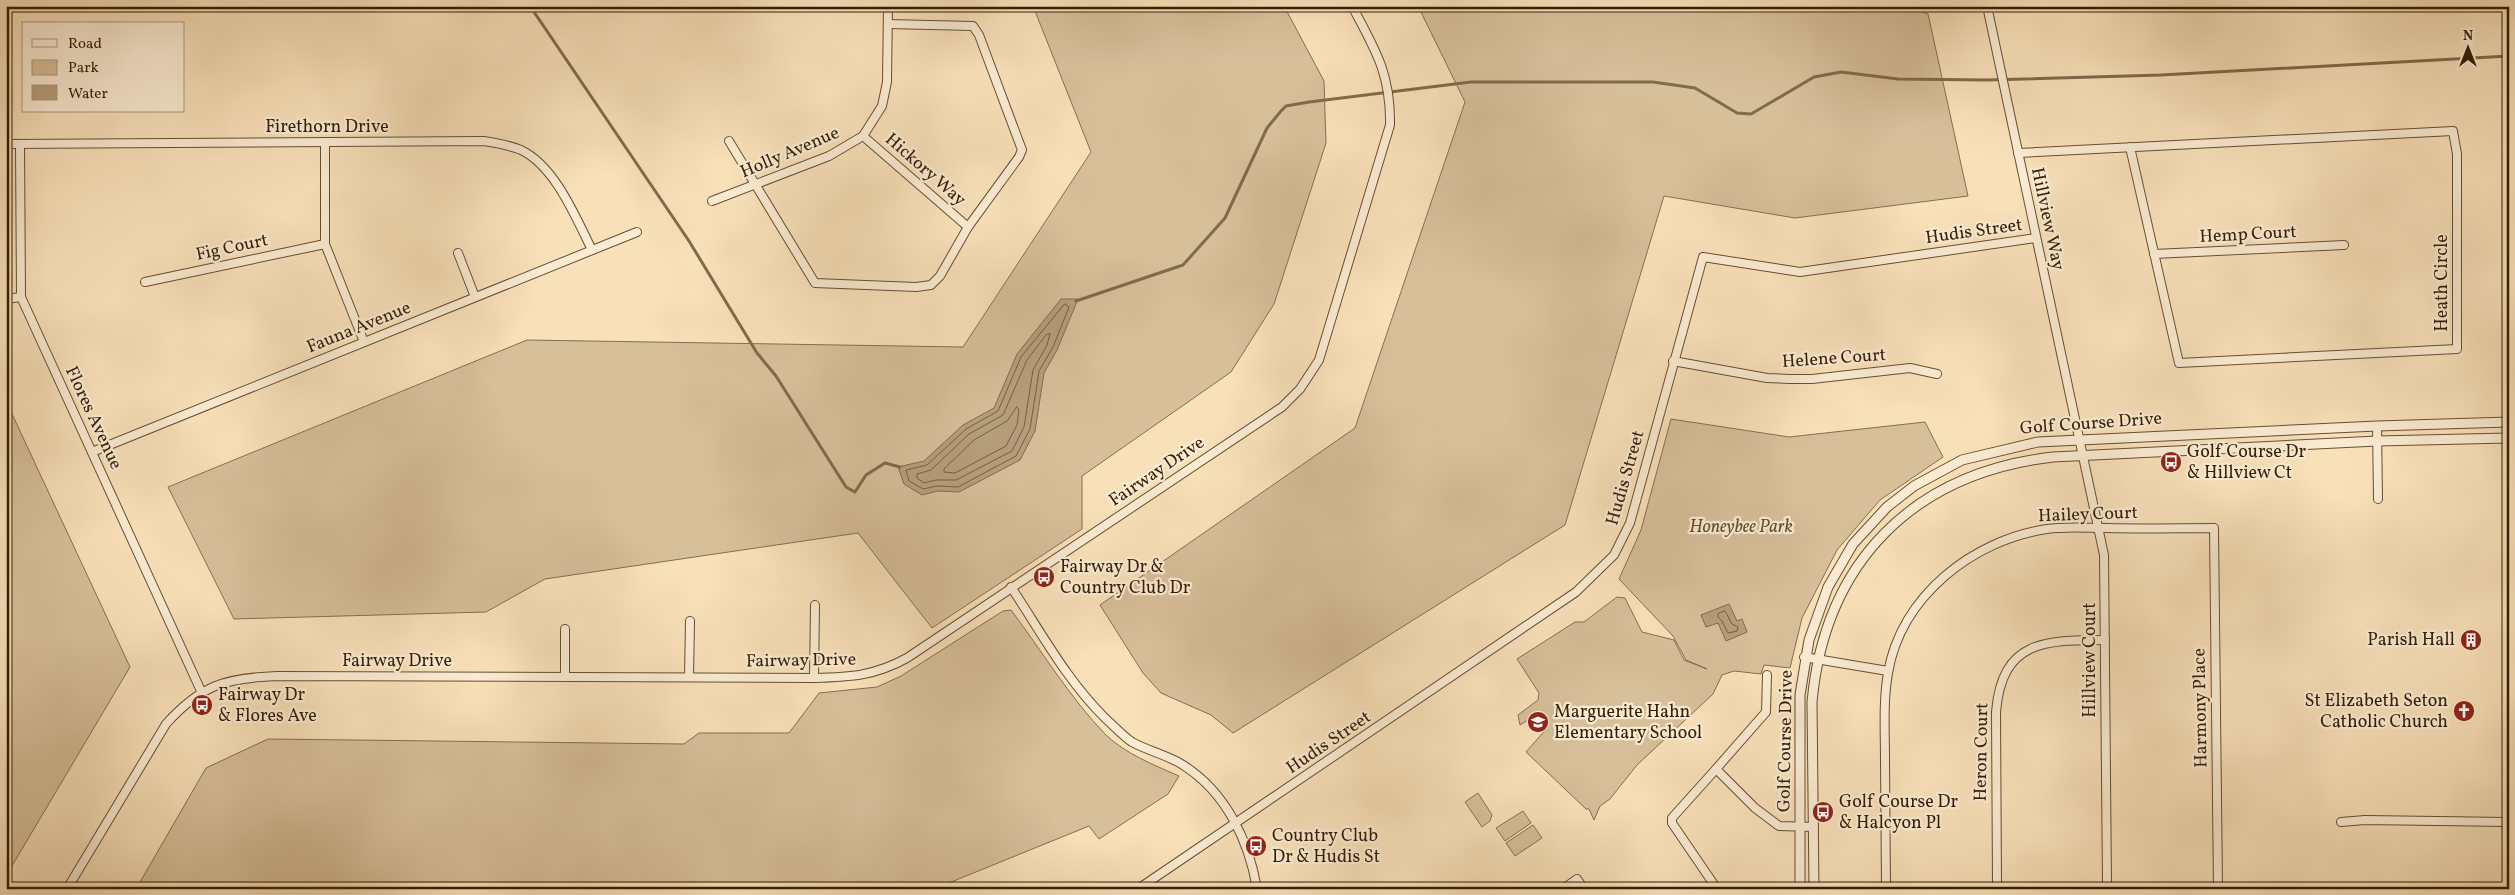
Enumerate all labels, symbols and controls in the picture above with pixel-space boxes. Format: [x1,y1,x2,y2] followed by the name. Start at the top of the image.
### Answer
[22,22,185,112] legend
[2442,22,2492,72] north arrow
[2463,27,2473,46] text: N
[68,34,102,55] text: Road
[68,58,99,79] text: Park
[68,84,108,105] text: Water
[265,115,389,140] street label: Firethorn Drive
[737,121,843,185] street label: Holly Avenue
[879,128,971,213] street label: Hickory Way
[2024,165,2070,273] street label: Hillview Way
[1924,213,2024,251] street label: Hudis Street
[2199,220,2297,250] street label: Hemp Court
[194,228,270,268] street label: Fig Court
[2430,234,2455,332] street label: Heath Circle
[303,296,415,360] street label: Fauna Avenue
[1781,343,1887,375] street label: Helene Court
[58,362,128,474] street label: Flores Avenue
[2019,407,2163,441] street label: Golf Course Drive
[1601,428,1651,528] street label: Hudis Street
[1104,431,1210,513] street label: Fairway Drive
[2187,440,2306,486] place label: Golf Course Dr & Hillview Ct
[2159,450,2183,474] bus stop icon: Golf Course Dr & Hillview Ct
[2038,501,2138,529] street label: Hailey Court
[1689,515,1793,540] park label: Honeybee Park
[1060,555,1191,601] place label: Fairway Dr & Country Club Dr
[1032,565,1056,589] bus stop icon: Fairway Dr & Country Club Dr
[2078,602,2103,718] street label: Hillview Court
[2367,628,2455,653] place label: Parish Hall
[2459,628,2483,652] building icon: Parish Hall
[746,648,856,674] street label: Fairway Drive
[2187,648,2215,768] street label: Harmony Place
[342,649,452,674] street label: Fairway Drive
[1772,670,1800,812] street label: Golf Course Drive
[218,683,317,729] place label: Fairway Dr & Flores Ave
[2305,689,2448,735] place label: St Elizabeth Seton Catholic Church
[190,693,214,717] bus stop icon: Fairway Dr & Flores Ave
[2452,699,2476,723] church icon: St Elizabeth Seton Catholic Church
[1554,700,1702,746] place label: Marguerite Hahn Elementary School
[1969,702,1995,802] street label: Heron Court
[1281,705,1377,781] street label: Hudis Street
[1526,710,1550,734] school or university icon: Marguerite Hahn Elementary School
[1839,790,1958,836] place label: Golf Course Dr & Halcyon Pl
[1811,800,1835,824] bus stop icon: Golf Course Dr & Halcyon Pl
[1272,824,1380,870] place label: Country Club Dr & Hudis St
[1244,834,1268,858] bus stop icon: Country Club Dr & Hudis St

